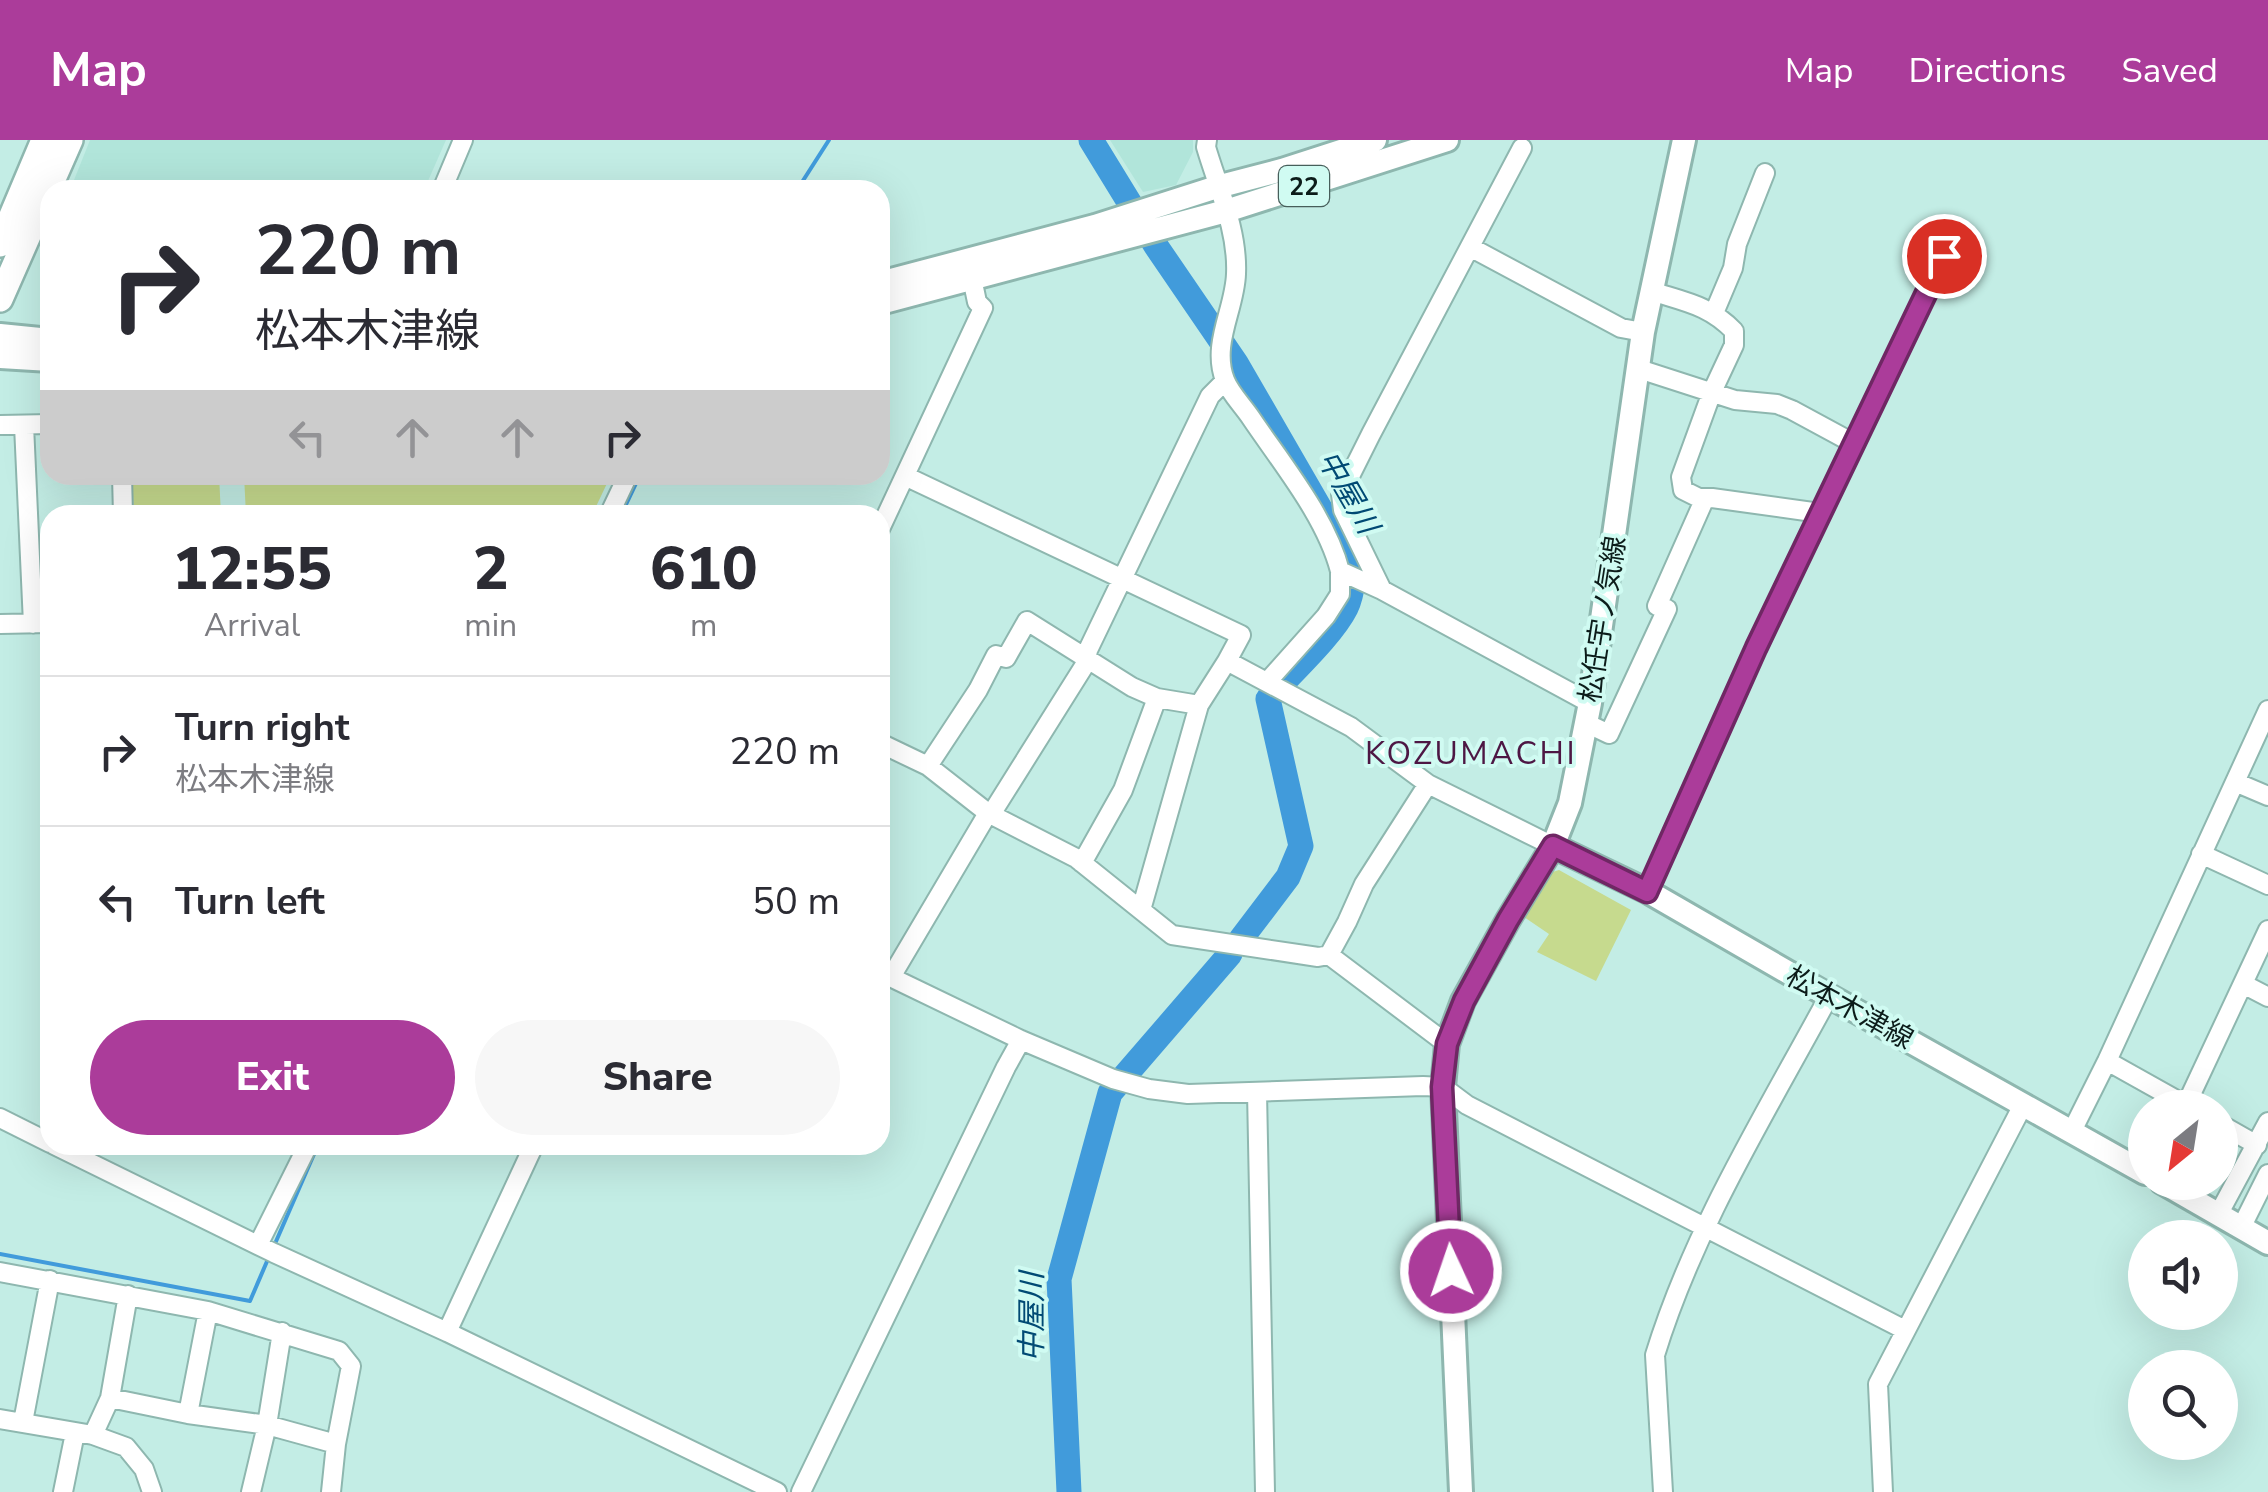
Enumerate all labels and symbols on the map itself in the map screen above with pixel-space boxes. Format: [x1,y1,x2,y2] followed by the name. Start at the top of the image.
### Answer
[1279,166,1329,206] road number: 22
[1902,214,1987,299] pin
[1307,443,1389,544] water label: 中屋川
[1571,533,1635,705] street label: 松任宇ノ気線
[1365,732,1577,775] district label: KOZUMACHI
[1779,957,1920,1058] street label: 松本木津線
[2128,1090,2238,1200] north arrow
[1399,1219,1503,1323] position arrow
[1012,1269,1053,1362] water label: 中屋川

